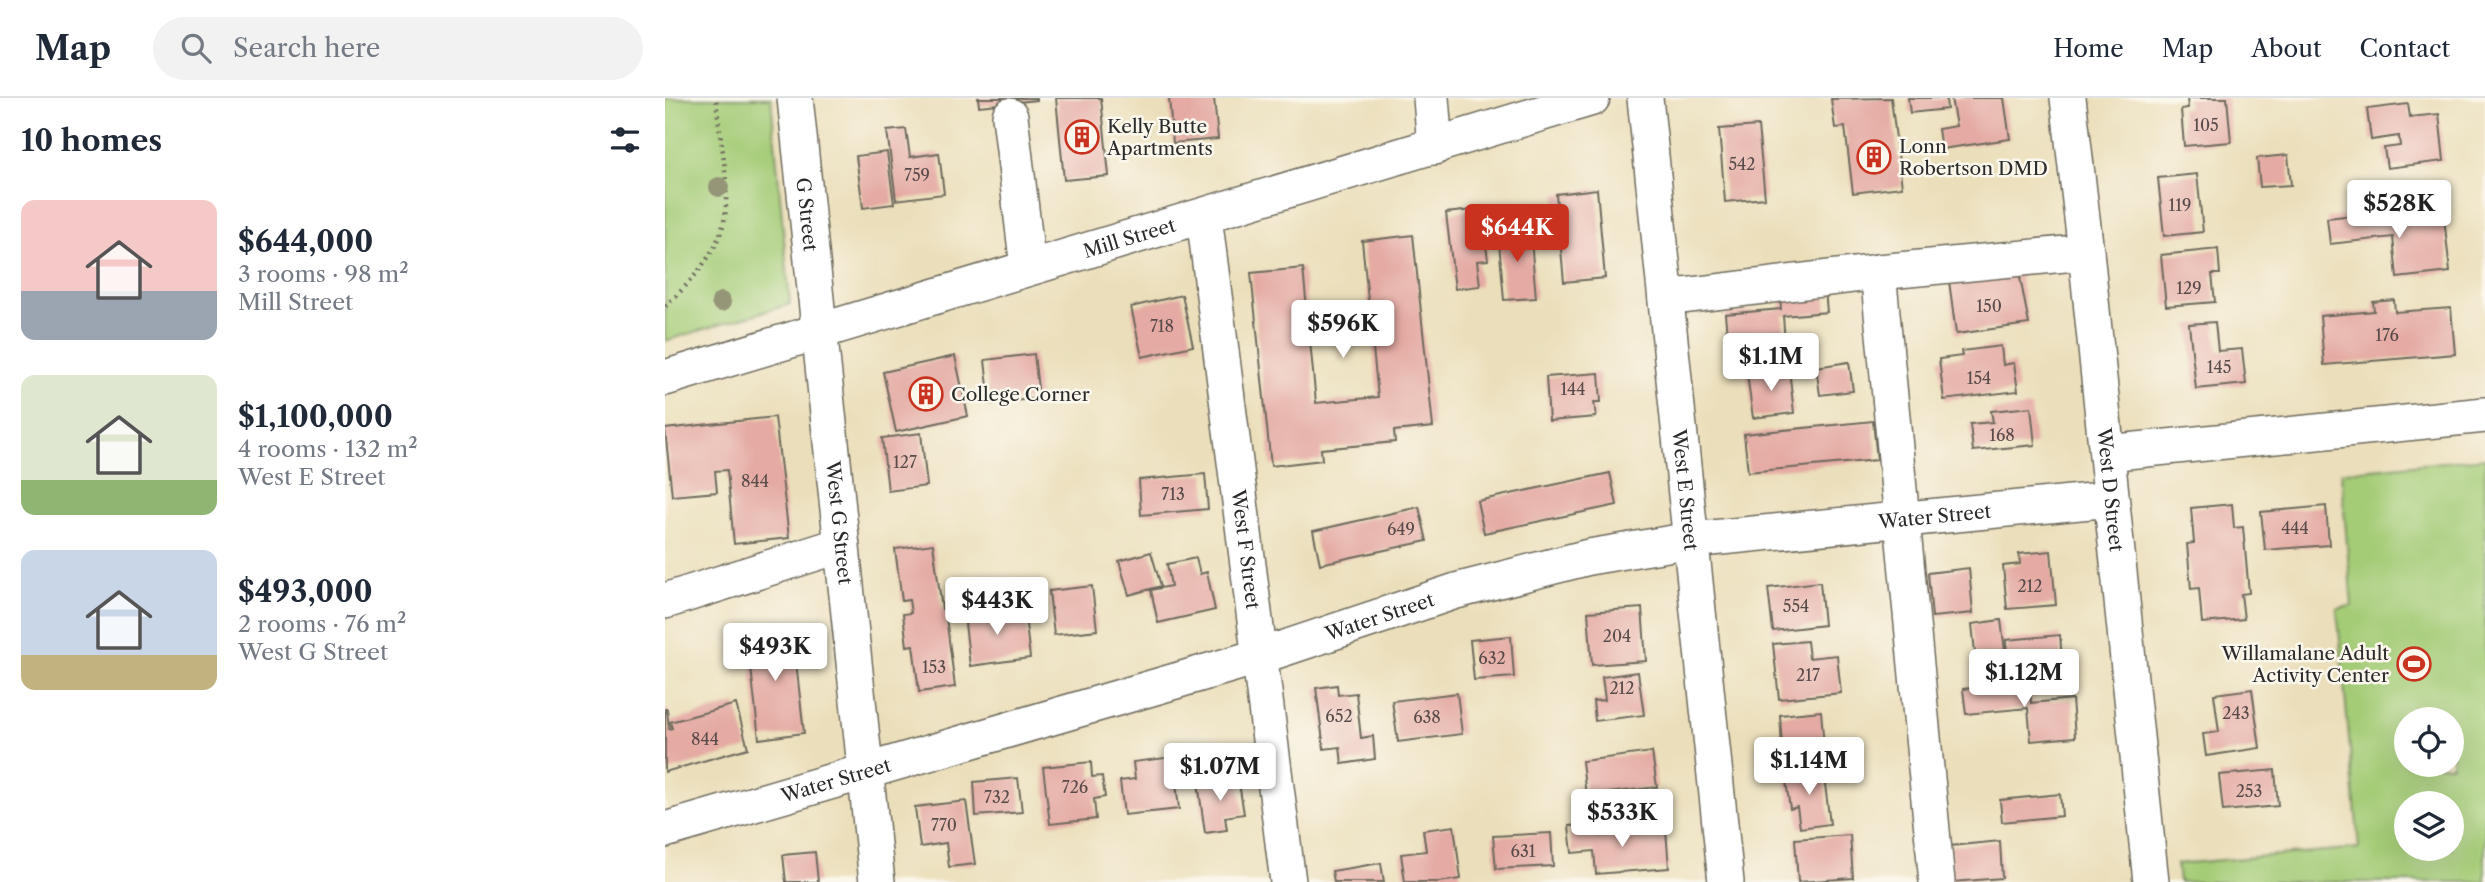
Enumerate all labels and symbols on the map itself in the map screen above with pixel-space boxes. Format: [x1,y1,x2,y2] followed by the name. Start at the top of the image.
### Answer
[1106,115,1213,160] place label: Kelly Butte Apartments
[2193,115,2219,135] house number: 105
[1063,118,1101,156] building icon: Kelly Butte Apartments
[1899,135,2048,180] place label: Lonn Robertson DMD
[1855,138,1893,176] building icon: Lonn Robertson DMD
[1728,154,1756,174] house number: 542
[904,165,930,185] house number: 759
[792,176,823,253] street label: G Street
[2350,180,2448,240] pin: $528K
[2169,195,2191,215] house number: 119
[1468,204,1566,264] pin: $644K
[1080,213,1178,263] street label: Mill Street
[2176,278,2202,298] house number: 129
[1976,296,2002,316] house number: 150
[1294,300,1392,360] pin: $596K
[1150,316,1174,336] house number: 718
[2375,325,2399,345] house number: 176
[1722,334,1820,393] pin: $1.1M
[2207,357,2231,377] house number: 145
[1967,368,1991,388] house number: 154
[907,375,945,413] building icon: College Corner
[1560,379,1586,399] house number: 144
[951,383,1090,406] place label: College Corner
[1989,425,2015,445] house number: 168
[2093,426,2128,553] street label: West D Street
[1668,427,1703,552] street label: West E Street
[893,452,917,472] house number: 127
[821,459,857,586] street label: West G Street
[741,471,769,491] house number: 844
[1161,484,1185,504] house number: 713
[1227,487,1265,611] street label: West F Street
[1876,499,1992,533] street label: Water Street
[2281,518,2309,538] house number: 444
[1387,519,1415,539] house number: 649
[2017,576,2043,596] house number: 212
[948,578,1046,637] pin: $443K
[1321,588,1437,646] street label: Water Street
[1783,596,1809,616] house number: 554
[726,624,824,683] pin: $493K
[1603,626,1631,646] house number: 204
[2220,642,2389,687] place label: Willamalane Adult Activity Center
[2395,645,2433,683] sports icon: Willamalane Adult Activity Center
[1478,648,1506,668] house number: 632
[1967,650,2081,709] pin: $1.12M
[922,657,946,677] house number: 153
[1796,665,1820,685] house number: 217
[1609,678,1635,698] house number: 212
[2222,703,2250,723] house number: 243
[1325,706,1353,726] house number: 652
[1413,707,1441,727] house number: 638
[691,729,719,749] house number: 844
[1752,738,1866,797] pin: $1.14M
[1163,744,1277,803] pin: $1.07M
[777,753,894,807] street label: Water Street
[1062,777,1088,797] house number: 726
[2236,781,2262,801] house number: 253
[984,787,1010,807] house number: 732
[1573,790,1671,849] pin: $533K
[931,815,957,835] house number: 770
[1511,841,1536,861] house number: 631

